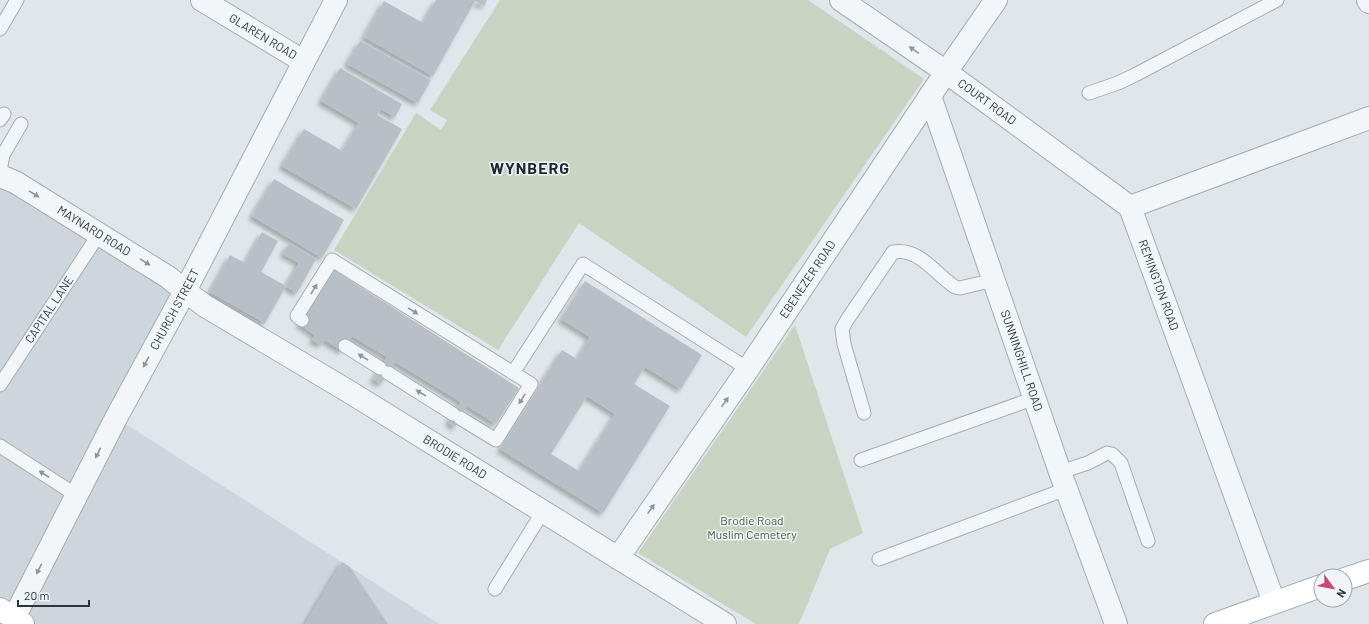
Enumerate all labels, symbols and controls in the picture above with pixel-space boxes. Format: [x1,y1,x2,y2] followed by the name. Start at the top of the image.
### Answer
[227,10,300,62] street label: GLAREN ROAD
[909,46,919,54] one-way arrow
[956,75,1019,127] street label: COURT ROAD
[490,158,570,177] district label: WYNBERG
[28,190,40,197] one-way arrow
[55,202,134,258] street label: MAYNARD ROAD
[776,237,838,320] street label: EBENEZER ROAD
[1136,237,1182,332] street label: REMINGTON ROAD
[139,259,151,266] one-way arrow
[146,266,201,352] street label: CHURCH STREET
[21,273,76,345] street label: CAPITAL LANE
[310,283,317,295] one-way arrow
[407,307,419,314] one-way arrow
[998,308,1046,413] street label: SUNNINGHILL ROAD
[358,353,368,361] one-way arrow
[143,356,149,368] one-way arrow
[415,389,426,397] one-way arrow
[518,394,526,404] one-way arrow
[721,397,729,407] one-way arrow
[421,431,490,481] street label: BRODIE ROAD
[95,447,101,459] one-way arrow
[38,470,49,478] one-way arrow
[647,504,655,514] one-way arrow
[707,513,797,541] park label: Brodie Road Muslim Cemetery
[36,563,42,574] one-way arrow
[1313,568,1353,608] north arrow
[18,582,89,608] scale bar
[1334,587,1349,600] text: N
[24,588,50,602] text: 20 m

